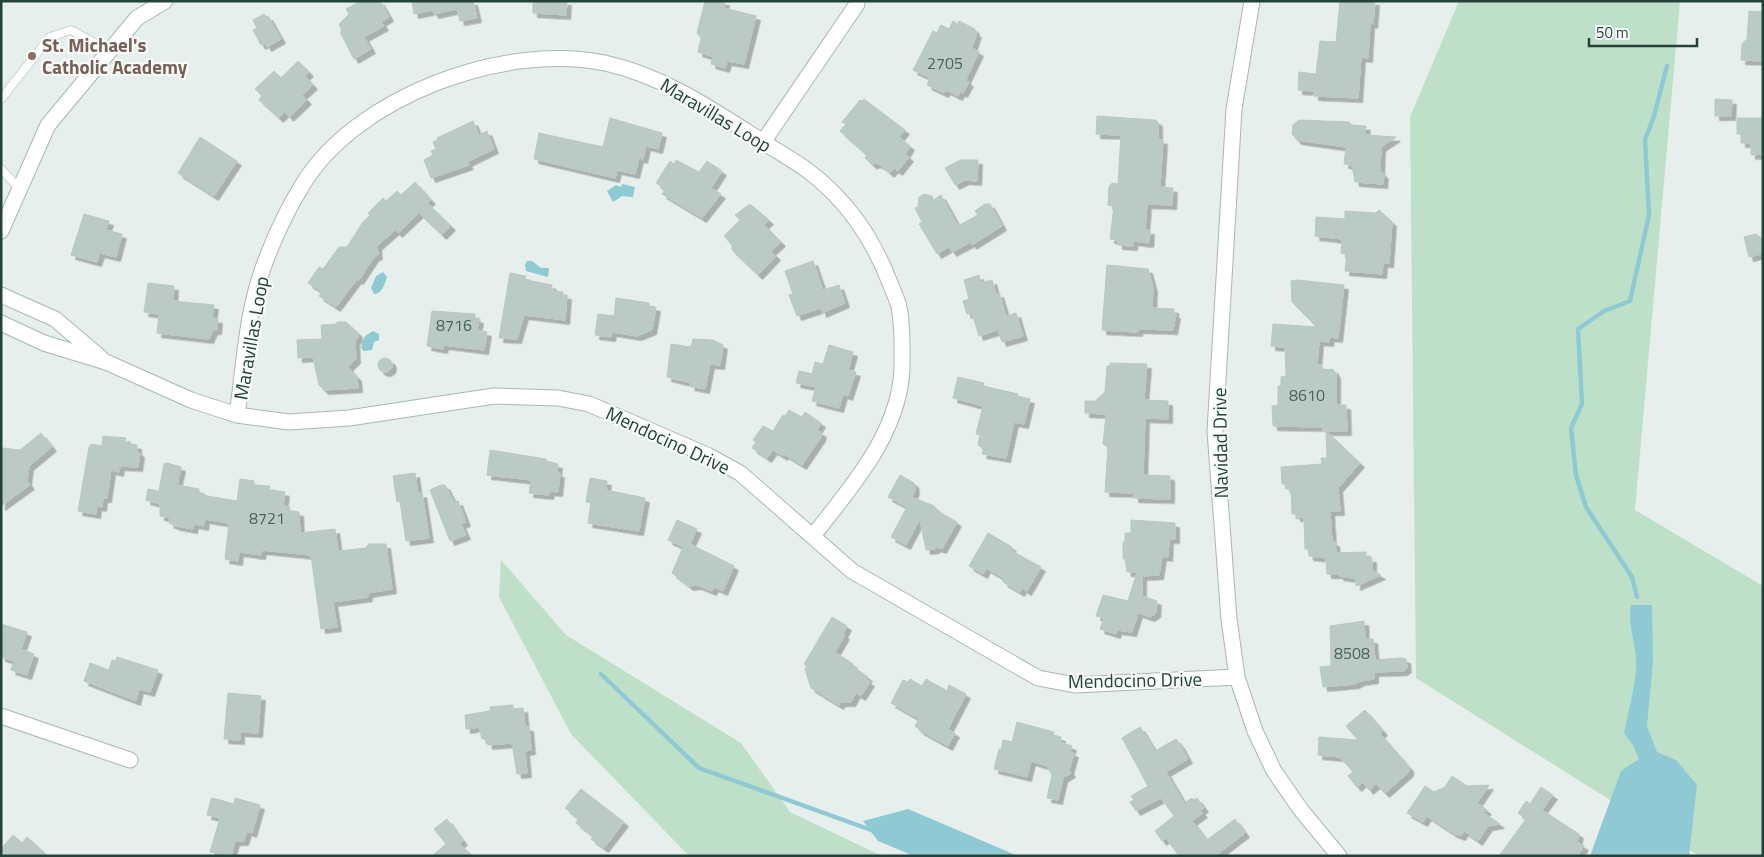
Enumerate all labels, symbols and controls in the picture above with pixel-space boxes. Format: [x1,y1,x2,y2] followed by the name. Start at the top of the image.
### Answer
[1589,15,1696,47] scale bar
[1596,21,1629,44] text: 50 m
[42,30,188,81] place label: St. Michael's Catholic Academy
[26,50,38,62] marker: St. Michael's Catholic Academy
[927,51,963,75] house number: 2705
[655,70,777,159] street label: Maravillas Loop
[225,274,276,402] street label: Maravillas Loop
[436,313,472,337] house number: 8716
[1289,383,1325,407] house number: 8610
[1204,387,1235,499] street label: Navidad Drive
[601,398,735,481] street label: Mendocino Drive
[249,506,285,530] house number: 8721
[1334,641,1370,665] house number: 8508
[1068,664,1202,695] street label: Mendocino Drive

